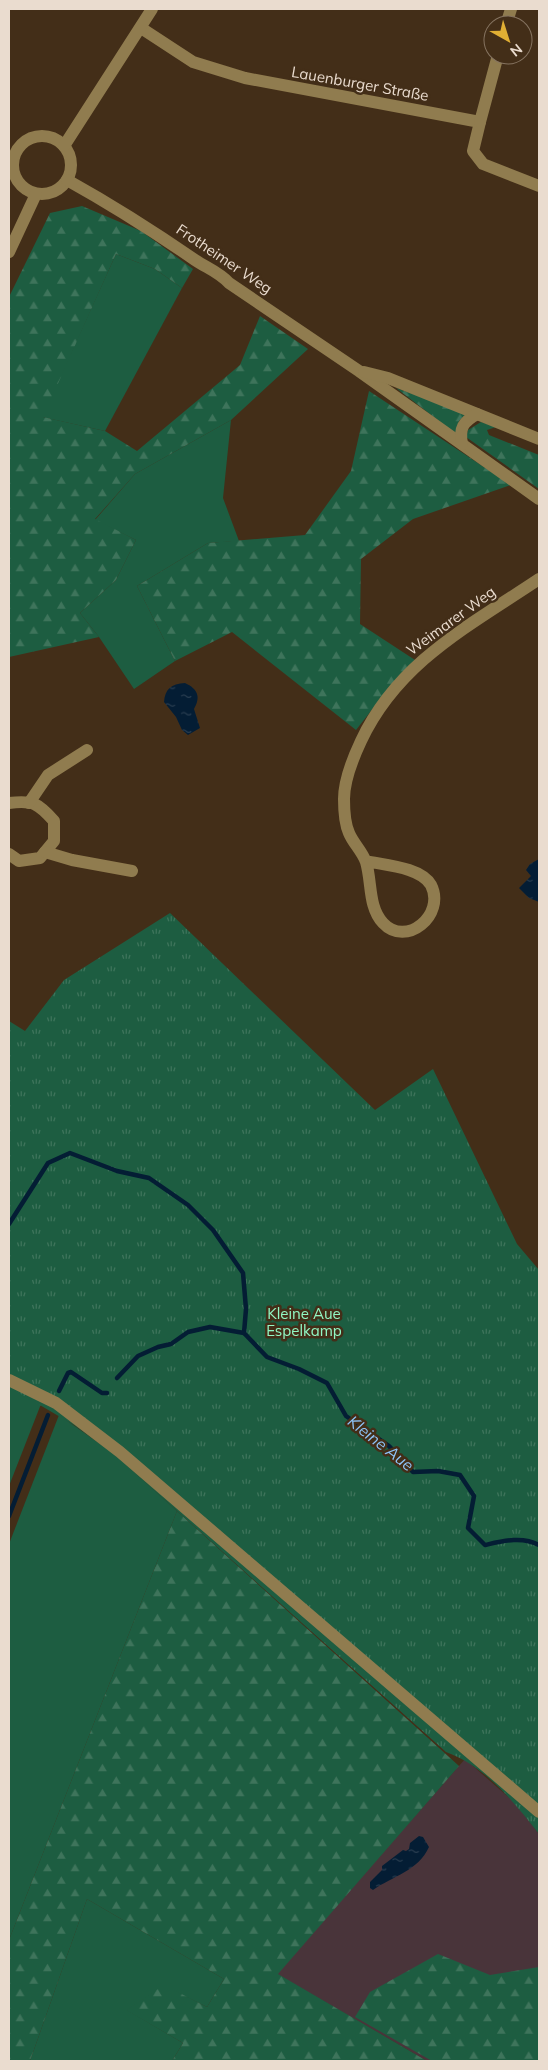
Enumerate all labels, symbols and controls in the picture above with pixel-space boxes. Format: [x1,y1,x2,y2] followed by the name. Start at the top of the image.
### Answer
[483,15,533,65] north arrow
[506,40,526,60] text: N
[290,62,430,105] street label: Lauenburger Straße
[173,220,276,298] street label: Frotheimer Weg
[402,582,499,659] street label: Weimarer Weg
[266,1304,342,1340] park label: Kleine Aue Espelkamp
[344,1411,418,1475] water label: Kleine Aue

